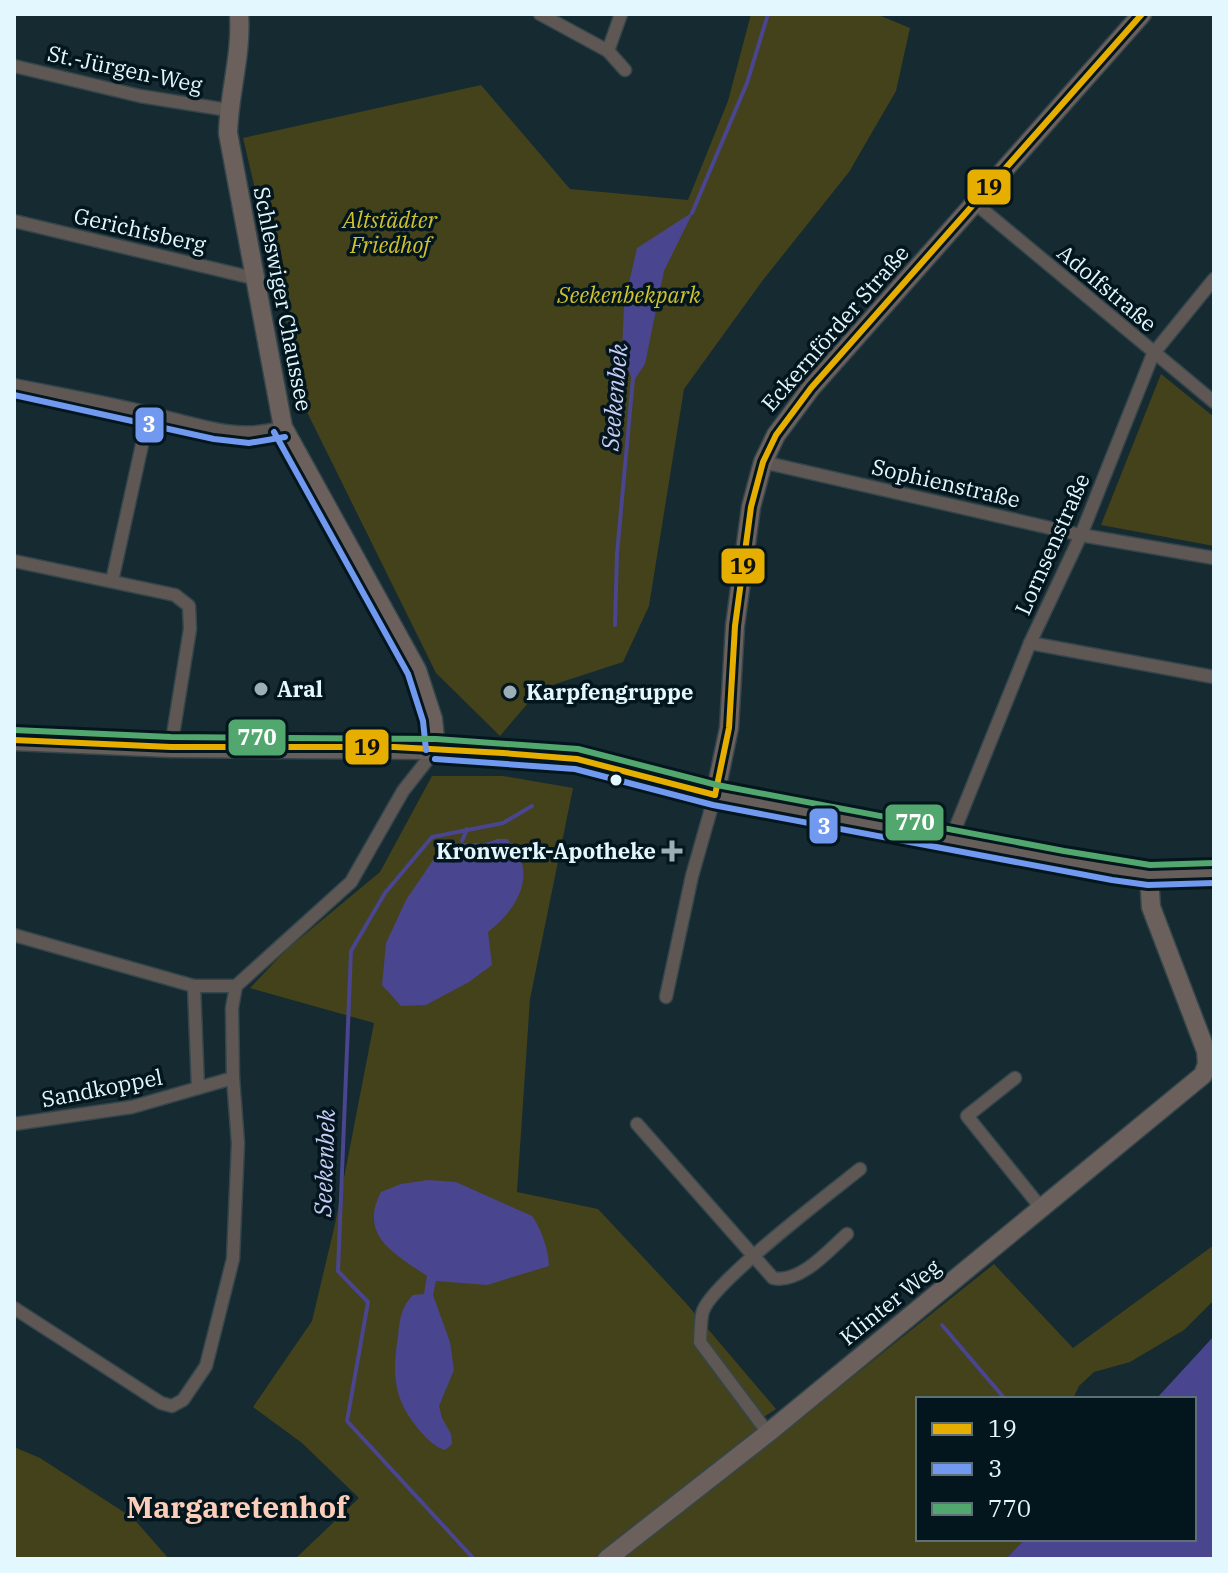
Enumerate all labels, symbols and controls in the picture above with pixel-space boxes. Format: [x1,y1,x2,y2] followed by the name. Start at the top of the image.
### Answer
[45,38,205,99] street label: St.-Jürgen-Weg
[966,168,1012,206] line badge: 19
[976,172,1002,201] text: 19
[248,184,319,414] street label: Schleswiger Chaussee
[71,200,209,259] street label: Gerichtsberg
[341,205,439,259] park label: Altstädter Friedhof
[754,238,915,417] street label: Eckernförder Straße
[1052,238,1163,338] street label: Adolfstraße
[556,280,701,309] park label: Seekenbekpark
[593,342,635,453] water label: Seekenbek
[134,406,165,444] line badge: 3
[142,409,156,438] text: 3
[869,451,1023,514] street label: Sophienstraße
[1007,469,1096,619] street label: Lornsenstraße
[720,547,766,585] line badge: 19
[730,551,756,580] text: 19
[277,674,323,703] place label: Aral
[526,677,693,706] place label: Karpfengruppe
[252,680,270,698] marker: Aral
[501,683,519,701] marker: Karpfengruppe
[227,718,287,757] line badge: 770
[237,722,277,751] text: 770
[344,728,390,766] line badge: 19
[354,732,380,761] text: 19
[608,772,624,788] unlabelled marker
[884,803,945,842] line badge: 770
[808,807,839,845] line badge: 3
[895,807,935,836] text: 770
[817,811,831,840] text: 3
[436,836,656,865] place label: Kronwerk-Apotheke
[663,842,681,860] marker: Kronwerk-Apotheke
[39,1062,165,1113] street label: Sandkoppel
[306,1108,342,1218] water label: Seekenbek
[833,1252,946,1351] street label: Klinter Weg
[916,1397,1196,1541] legend
[988,1412,1017,1444] text: 19
[988,1452,1002,1484] text: 3
[126,1487,350,1526] district label: Margaretenhof
[988,1492,1031,1524] text: 770

